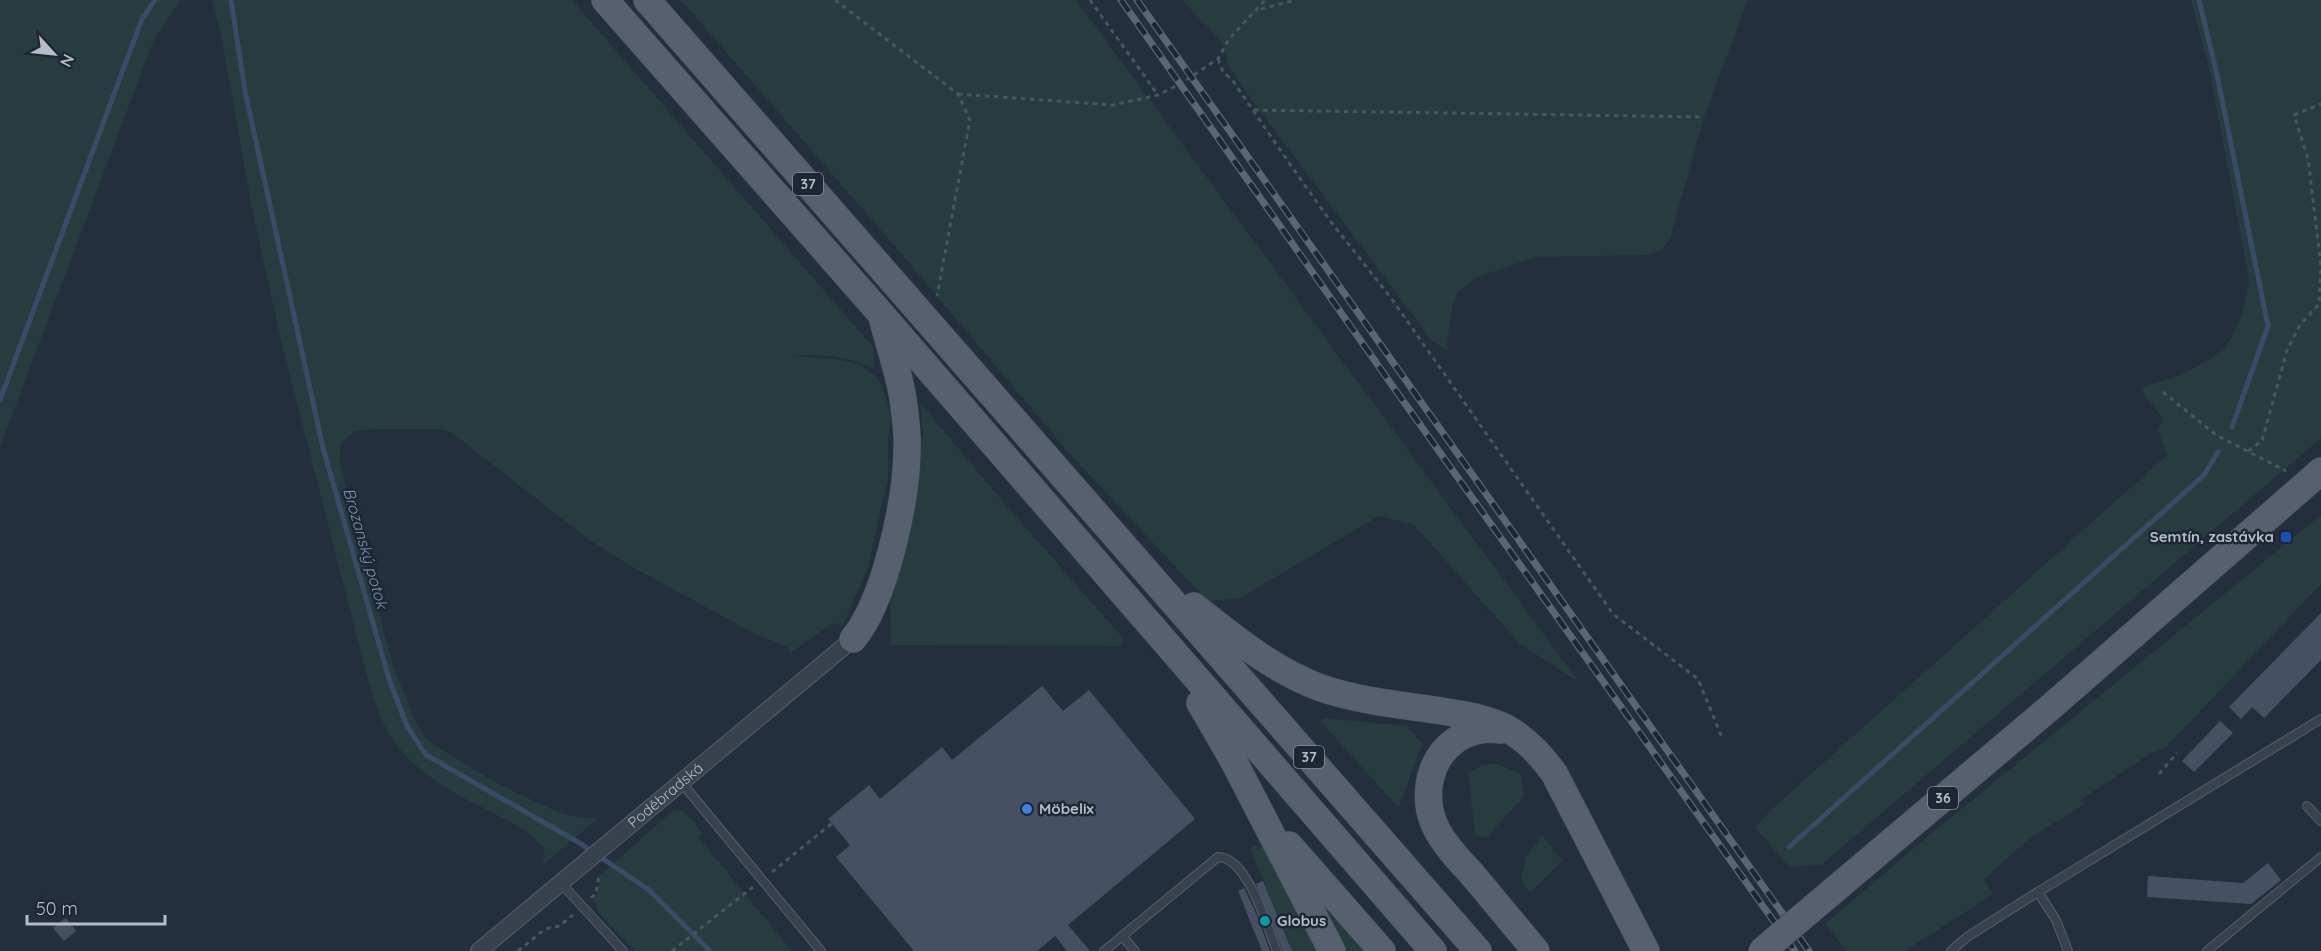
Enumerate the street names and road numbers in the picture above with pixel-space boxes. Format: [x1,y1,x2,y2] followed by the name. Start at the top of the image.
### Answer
[793,173,823,195] road number: 37
[1294,746,1324,768] road number: 37
[624,758,707,832] street label: Poděbradská
[1928,787,1958,809] road number: 36

